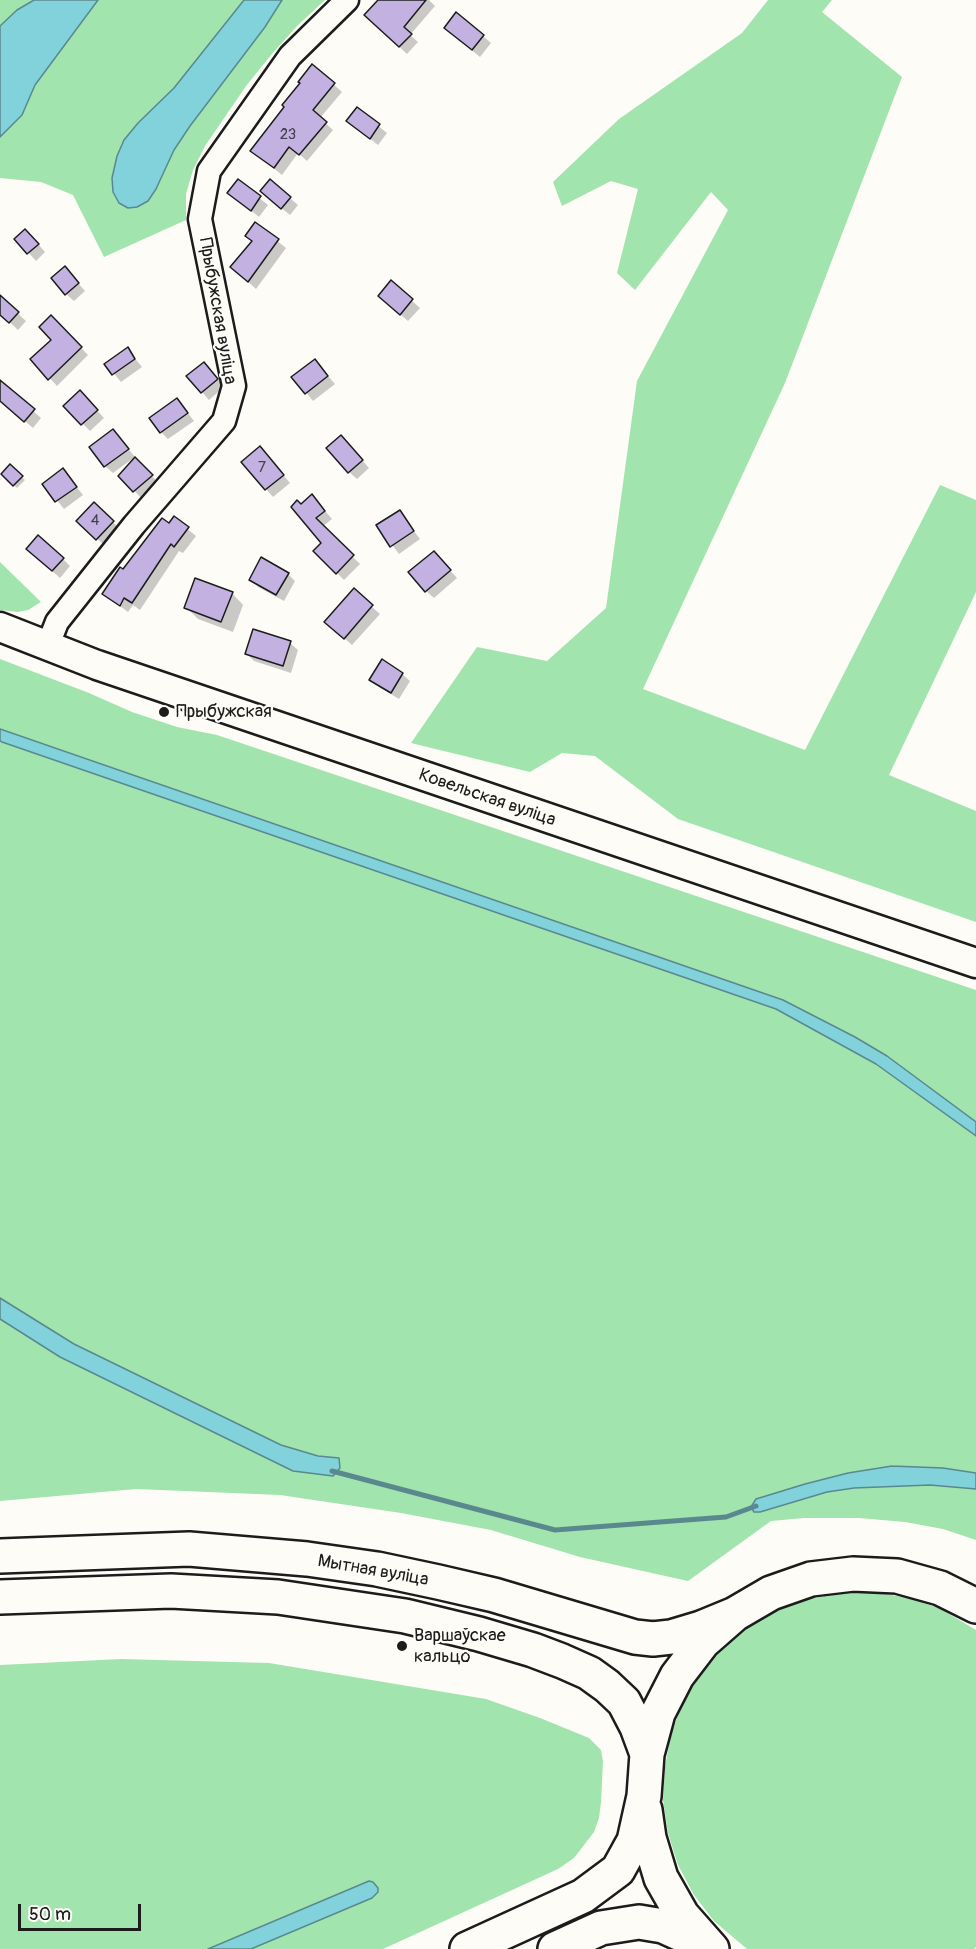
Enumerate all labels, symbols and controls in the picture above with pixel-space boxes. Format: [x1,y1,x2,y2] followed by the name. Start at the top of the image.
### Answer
[280,126,296,144] house number: 23
[193,236,241,386] street label: Прыбужская вуліца
[258,459,266,477] house number: 7
[91,512,99,530] house number: 4
[176,701,272,723] place label: Прыбужская
[157,705,171,719] marker: Прыбужская
[416,764,558,832] street label: Ковельская вуліца
[316,1551,430,1591] street label: Мытная вуліца
[414,1625,506,1668] place label: Варшаўскае кальцо
[395,1639,409,1653] marker: Варшаўскае кальцо
[21,1892,144,1930] scale bar
[29,1903,71,1926] text: 50 m

